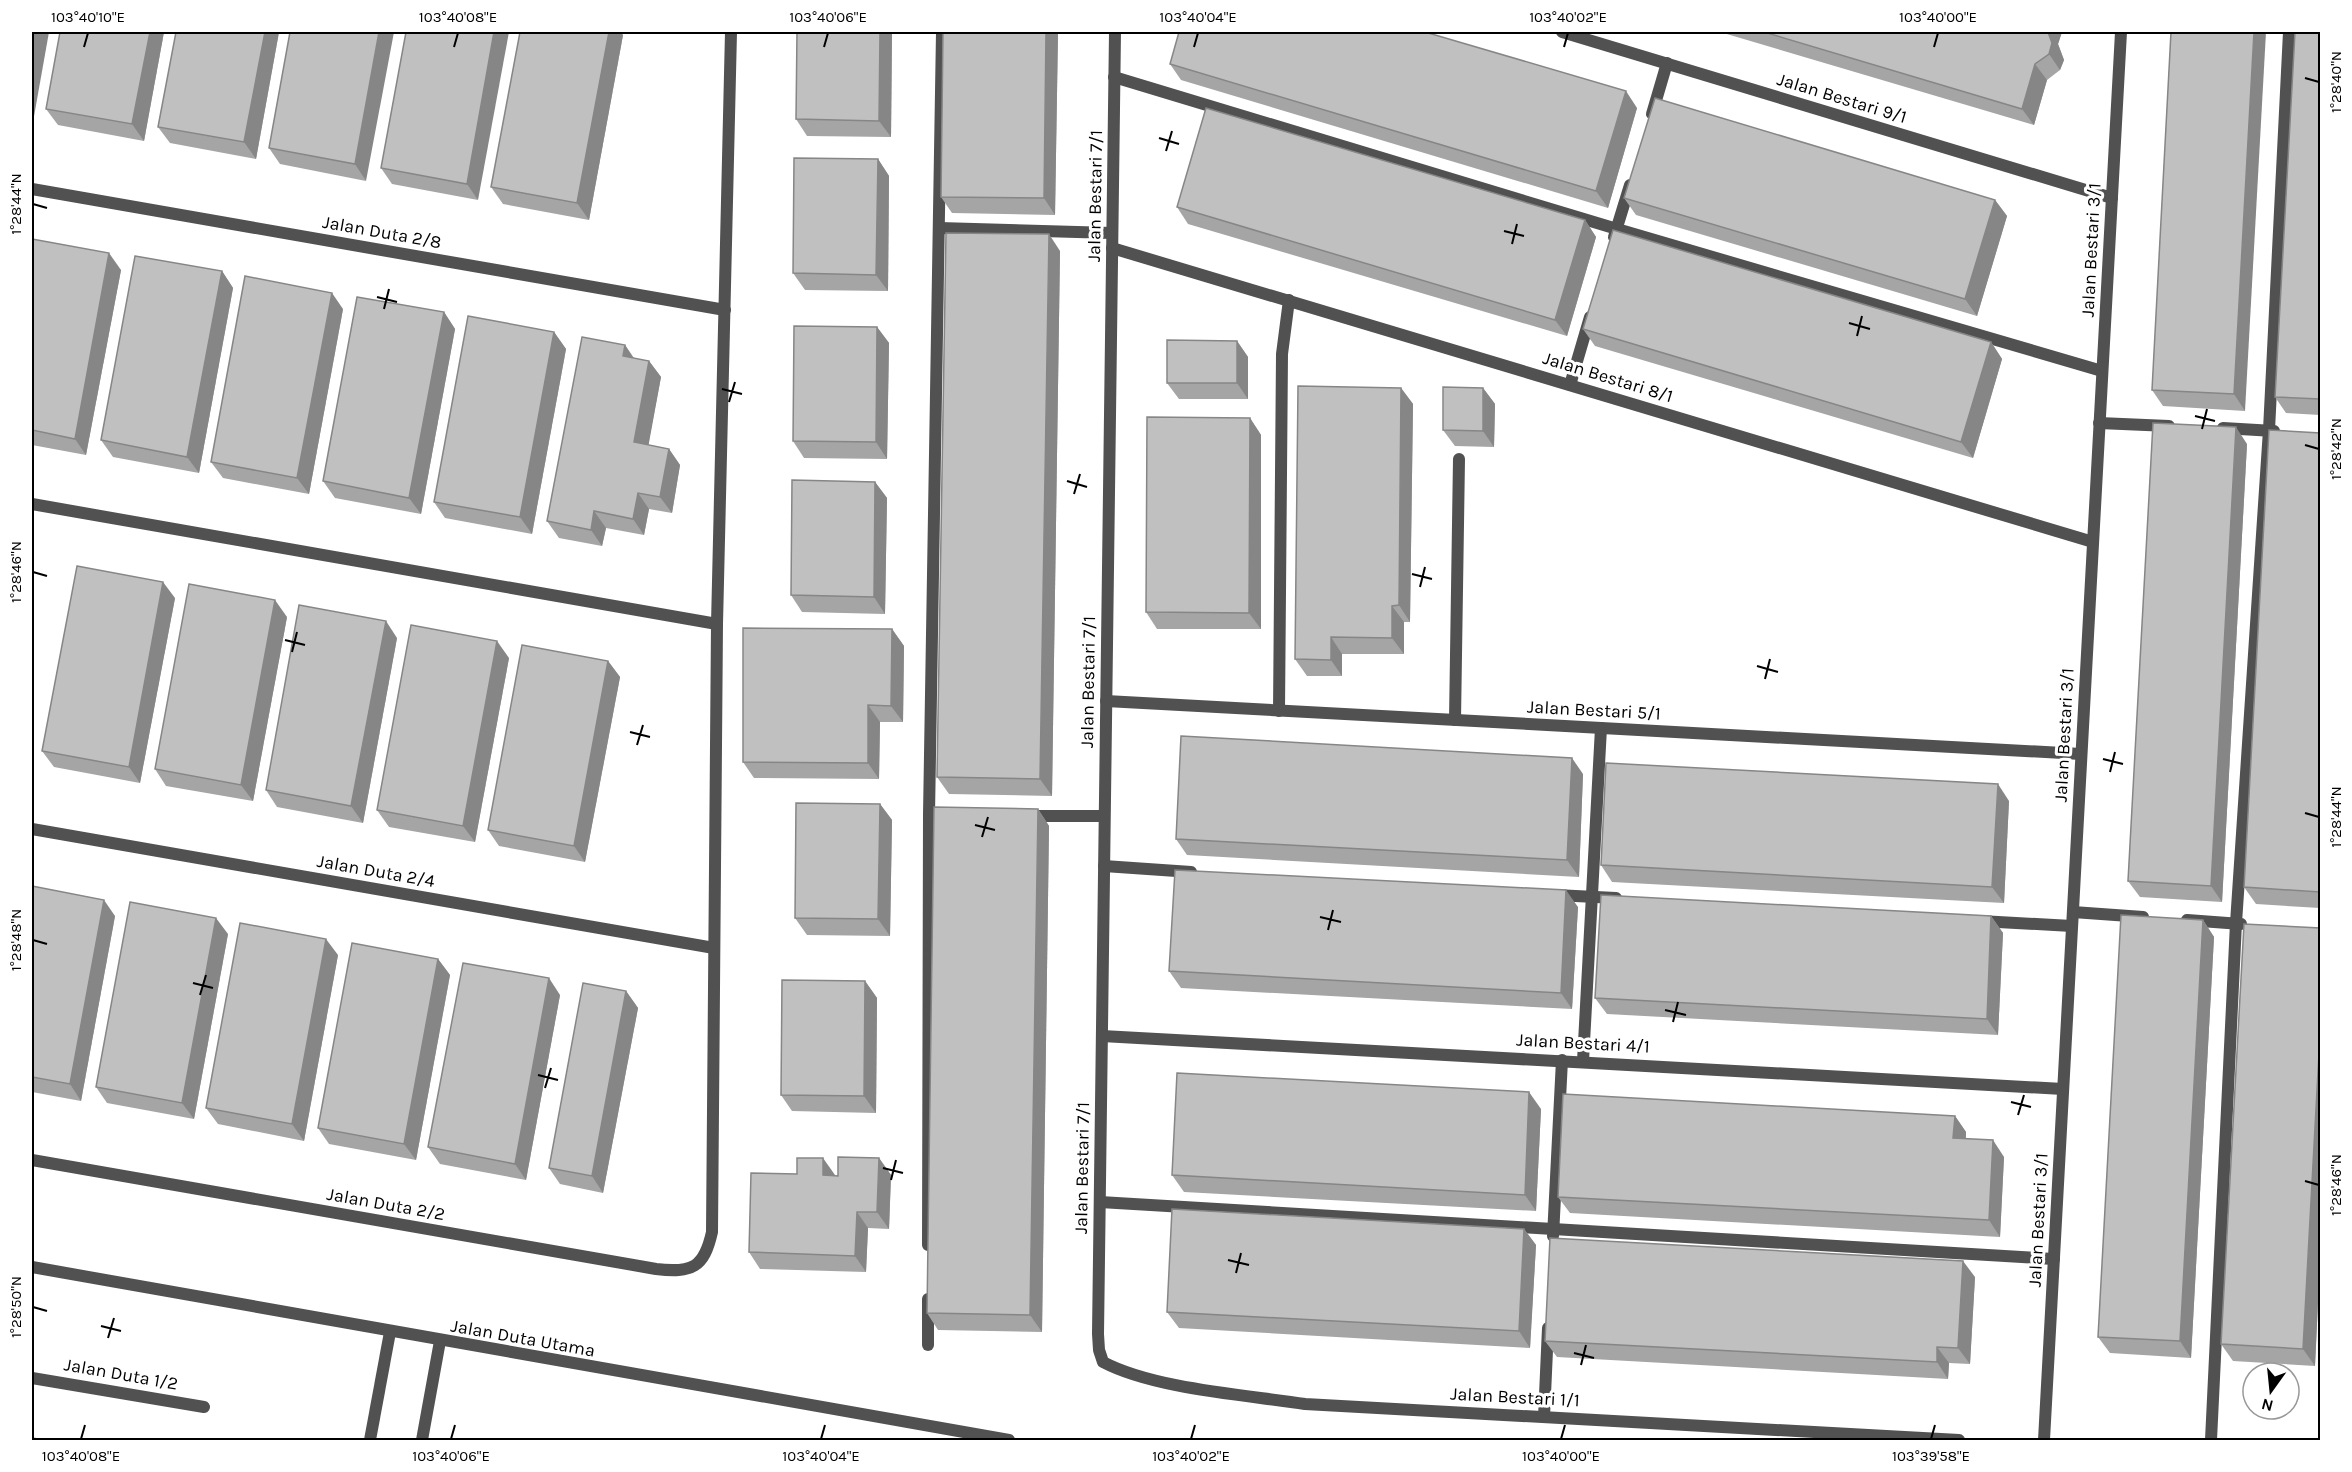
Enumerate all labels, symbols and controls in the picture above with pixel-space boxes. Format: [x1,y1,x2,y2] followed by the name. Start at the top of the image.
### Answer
[51,8,125,26] text: 103°40'10"E
[419,8,497,26] text: 103°40'08"E
[789,8,867,26] text: 103°40'06"E
[1159,8,1237,26] text: 103°40'04"E
[1529,8,1607,26] text: 103°40'02"E
[1899,8,1977,26] text: 103°40'00"E
[2327,51,2345,113] text: 1°28'40"N
[1775,68,1909,128] street label: Jalan Bestari 9/1
[1083,130,1107,262] street label: Jalan Bestari 7/1
[7,173,25,235] text: 1°28'44"N
[2076,182,2106,318] street label: Jalan Bestari 3/1
[321,211,443,253] street label: Jalan Duta 2/8
[1540,347,1676,407] street label: Jalan Bestari 8/1
[2327,418,2345,480] text: 1°28'42"N
[7,541,25,603] text: 1°28'46"N
[1076,616,1100,748] street label: Jalan Bestari 7/1
[2049,667,2079,803] street label: Jalan Bestari 3/1
[1527,696,1661,724] street label: Jalan Bestari 5/1
[2327,786,2345,848] text: 1°28'44"N
[315,850,437,892] street label: Jalan Duta 2/4
[7,909,25,971] text: 1°28'48"N
[1516,1029,1650,1057] street label: Jalan Bestari 4/1
[1070,1102,1094,1234] street label: Jalan Bestari 7/1
[2023,1152,2053,1288] street label: Jalan Bestari 3/1
[2327,1154,2345,1216] text: 1°28'46"N
[325,1183,447,1225] street label: Jalan Duta 2/2
[7,1276,25,1338] text: 1°28'50"N
[449,1314,597,1362] street label: Jalan Duta Utama
[62,1353,180,1395] street label: Jalan Duta 1/2
[2241,1361,2301,1421] north arrow
[1450,1383,1580,1411] street label: Jalan Bestari 1/1
[2259,1394,2275,1416] text: N
[42,1447,120,1465] text: 103°40'08"E
[412,1447,490,1465] text: 103°40'06"E
[782,1447,860,1465] text: 103°40'04"E
[1152,1447,1230,1465] text: 103°40'02"E
[1522,1447,1600,1465] text: 103°40'00"E
[1892,1447,1970,1465] text: 103°39'58"E

